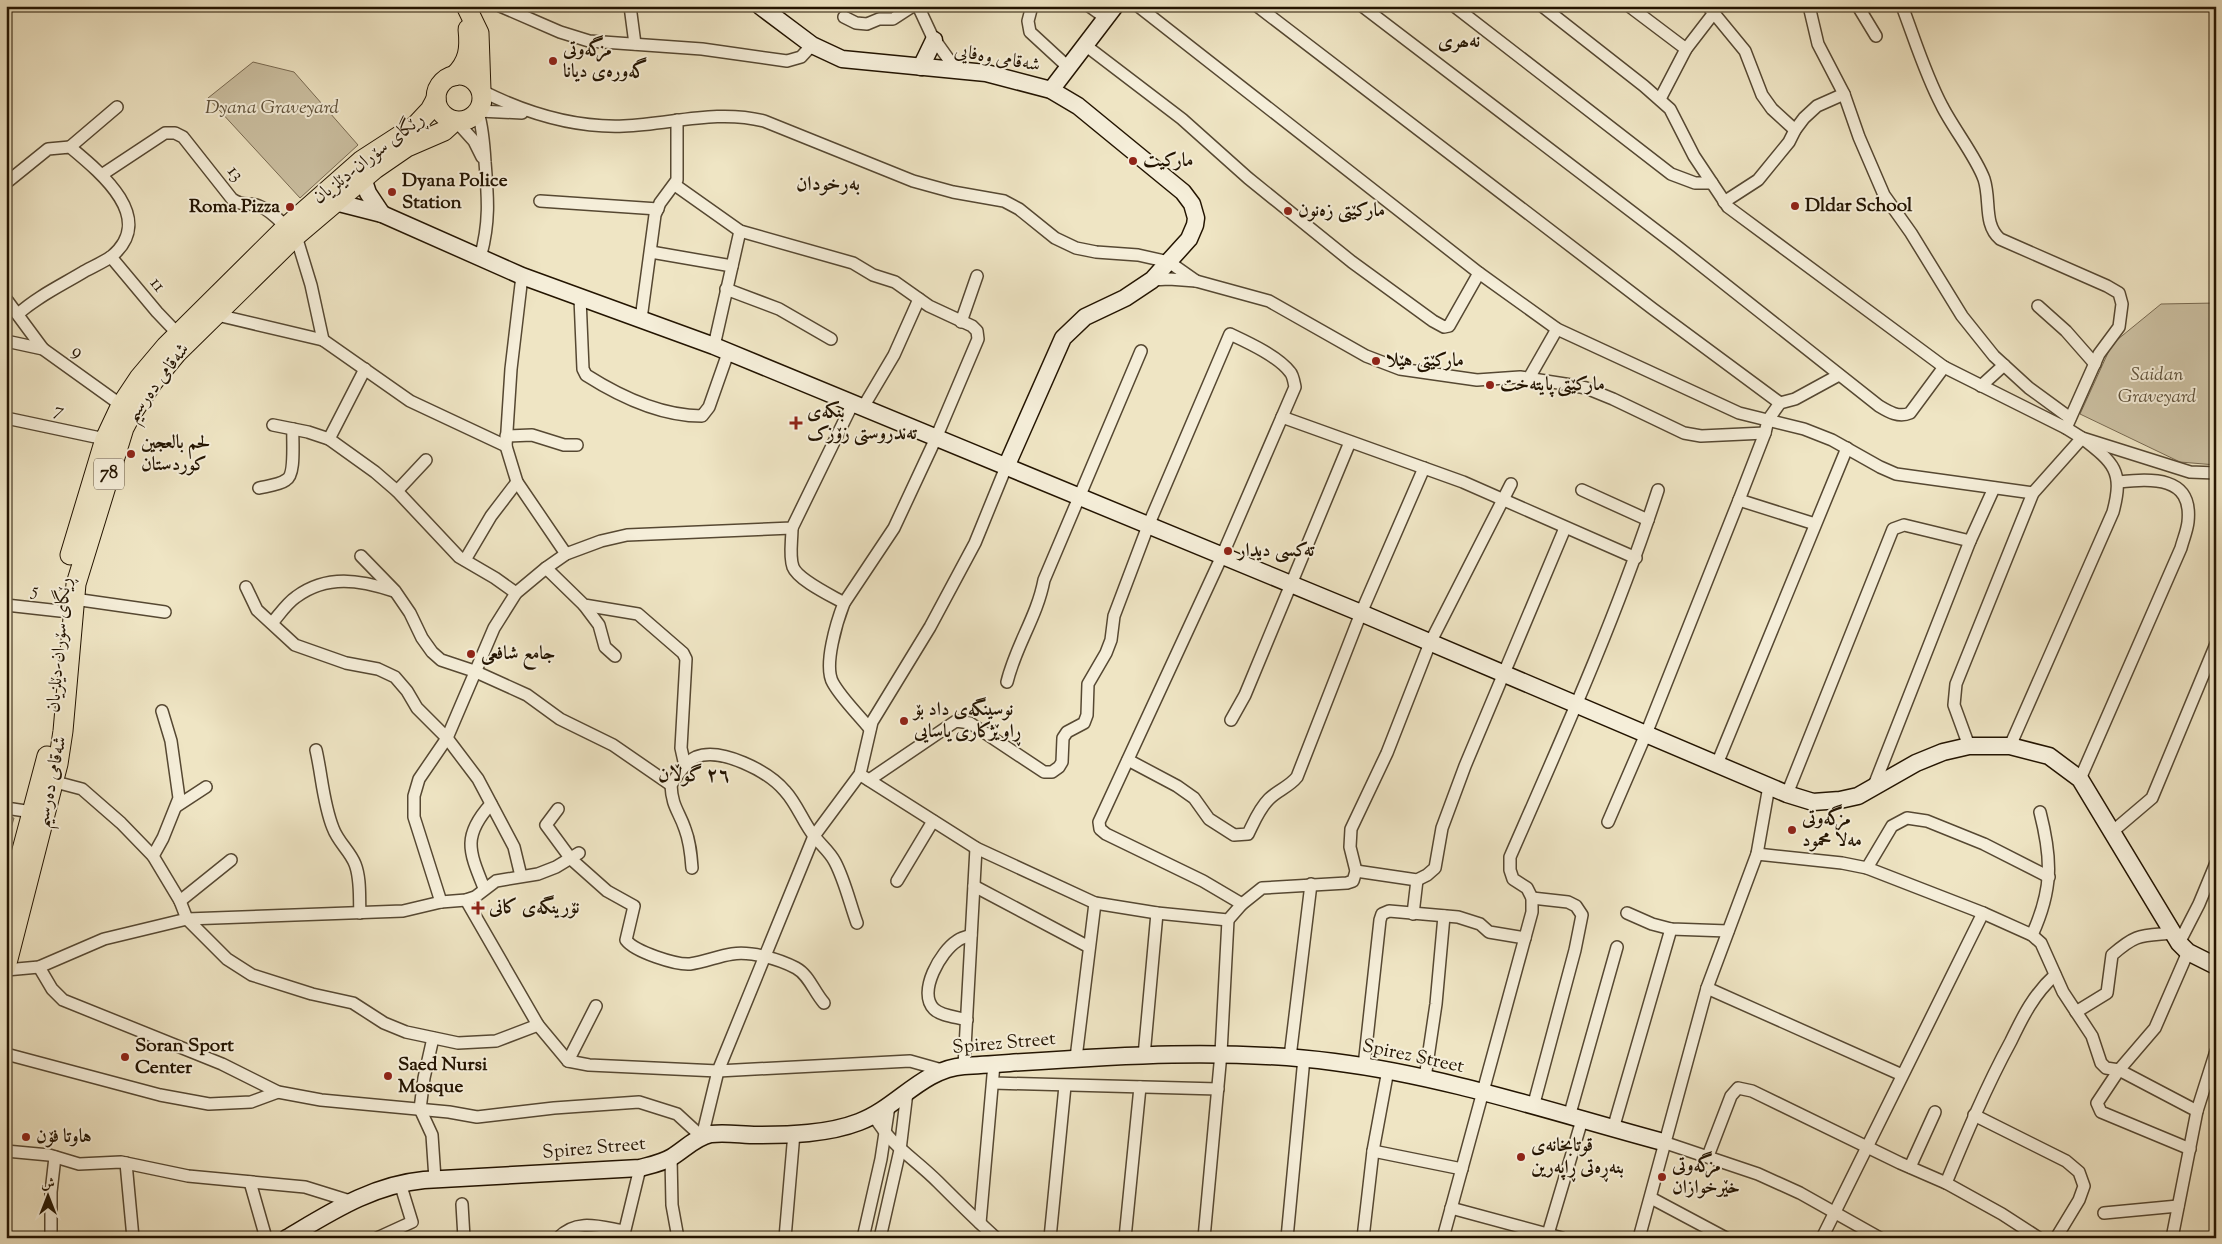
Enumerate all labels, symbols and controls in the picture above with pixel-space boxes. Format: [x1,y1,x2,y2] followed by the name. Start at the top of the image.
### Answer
[1438,28,1480,57] district label: نەھری
[562,35,648,86] place label: مزگەوتی گەورەی دیانا
[952,38,1042,80] street label: شەقامی وەفایی
[547,55,559,67] marker: مزگەوتی گەورەی دیانا
[205,95,340,122] park label: Dyana Graveyard
[307,106,431,211] street label: ڕێگای سۆران-دێلزیان
[1143,148,1193,175] place label: ماركيت
[1127,155,1139,167] marker: ماركيت
[220,160,250,188] street label: 13
[402,168,508,217] place label: Dyana Police Station
[796,171,860,200] district label: بەرخودان
[386,186,398,198] marker: Dyana Police Station
[1805,193,1913,220] place label: Dldar School
[189,194,280,221] place label: Roma Pizza
[1298,198,1385,225] place label: مارکێتی زەنون
[1789,200,1801,212] marker: Dldar School
[284,201,296,213] marker: Roma Pizza
[1282,205,1294,217] marker: مارکێتی زەنون
[143,271,172,299] street label: 11
[65,338,89,366] street label: 9
[119,338,200,431] street label: شەقامی دەرسیم
[1386,348,1464,375] place label: مارکێتی هێلا
[1370,355,1382,367] marker: مارکێتی هێلا
[2118,362,2197,411] park label: Saidan Graveyard
[1500,372,1605,399] place label: مارکێتی پایتەخت
[1484,379,1496,391] marker: مارکێتی پایتەخت
[52,397,67,425] street label: 7
[807,399,917,448] place label: بنکەی تەندروستی زۆزک
[789,416,803,430] marker: بنکەی تەندروستی زۆزک
[141,430,210,479] place label: لحم بالعجین کوردستان
[125,448,137,460] marker: لحم بالعجین کوردستان
[94,458,124,489] road number: 78
[1236,538,1315,565] place label: تەكسی دیدار
[1222,545,1234,557] marker: تەكسی دیدار
[40,576,79,714] street label: ڕێگای سۆران-دێلزیان
[29,577,40,605] street label: 5
[481,641,555,670] place label: جامع شافعی
[465,648,477,660] marker: جامع شافعی
[912,697,1022,747] place label: نوسینگەی داد بۆ ڕاوێژكاری یاسایی
[898,715,910,727] marker: نوسینگەی داد بۆ ڕاوێژكاری یاسایی
[29,734,79,831] street label: شەقامی دەرسیم
[658,762,730,791] district label: ٢٦ گوڵان
[1801,804,1862,855] place label: مزگه‌وتی مه‌لا محمود
[1786,824,1798,836] marker: مزگه‌وتی مه‌لا محمود
[488,895,580,922] place label: نۆرینگەی کانی
[471,901,485,915] marker: نۆرینگەی کانی
[951,1026,1057,1062] street label: Spirez Street
[135,1033,234,1082] place label: Soran Sport Center
[1360,1033,1467,1081] street label: Spirez Street
[119,1051,131,1063] marker: Soran Sport Center
[398,1052,488,1101] place label: Saed Nursi Mosque
[382,1070,394,1082] marker: Saed Nursi Mosque
[36,1124,92,1151] place label: هاوتا فۆن
[20,1131,32,1143] marker: هاوتا فۆن
[541,1131,647,1167] street label: Spirez Street
[1531,1133,1624,1183] place label: قوتابخانەی بنەڕەتی ڕاپەرین
[1515,1151,1527,1163] marker: قوتابخانەی بنەڕەتی ڕاپەرین
[1671,1151,1740,1202] place label: مزگەوتی خێرخوازان
[1656,1171,1668,1183] marker: مزگەوتی خێرخوازان
[22,1172,72,1222] north arrow
[41,1175,55,1195] text: ش

